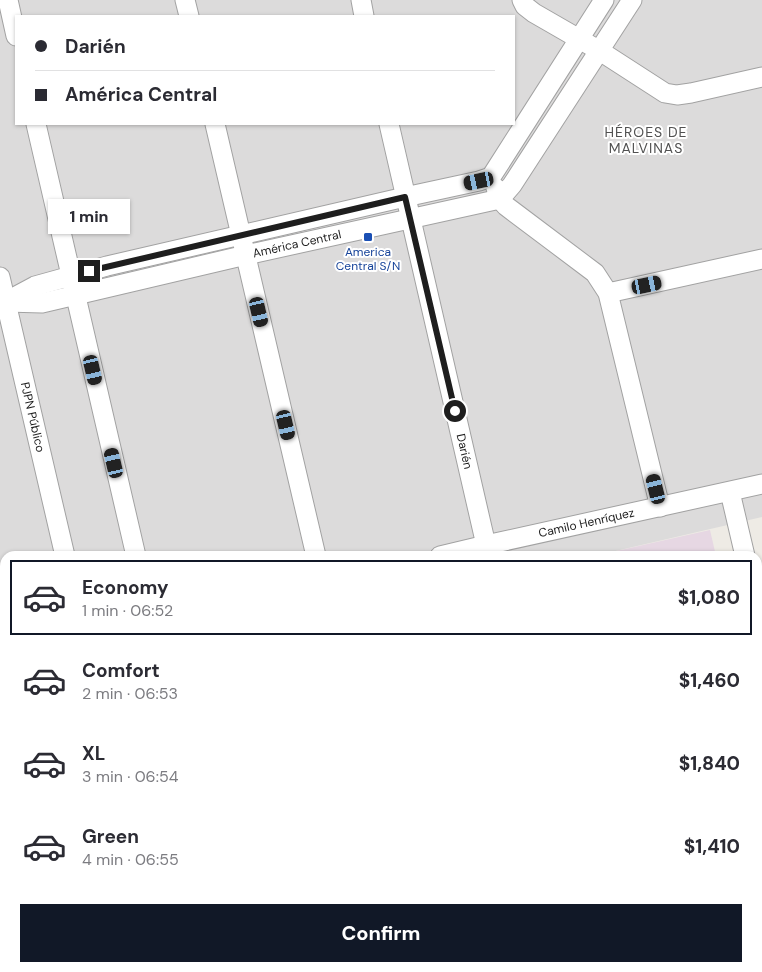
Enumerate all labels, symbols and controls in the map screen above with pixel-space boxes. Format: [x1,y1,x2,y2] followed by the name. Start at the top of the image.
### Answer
[65,34,126,59] text: Darién
[65,82,217,107] text: América Central
[605,123,687,157] district label: HÉROES DE MALVINAS
[462,171,495,191] car
[48,198,130,234] callout: 1 min
[69,206,109,227] text: 1 min
[251,226,343,261] street label: América Central
[362,231,374,243] marker: America Central S/N
[336,244,400,274] place label: America Central S/N
[78,260,100,282] route end
[630,275,663,295] car
[248,296,269,328] car
[82,354,103,386] car
[17,381,49,454] street label: PJPN Público
[444,400,466,422] route start
[275,409,296,441] car
[453,432,476,471] street label: Darién
[103,447,124,479] car
[645,473,666,505] car
[537,504,636,541] street label: Camilo Henríquez
[22,575,67,620] icon: car
[82,575,169,600] text: Economy
[678,585,740,610] text: $1,080
[82,600,173,621] text: 1 min · 06:52
[22,658,67,703] icon: car
[82,658,160,683] text: Comfort
[679,668,740,693] text: $1,460
[82,683,178,704] text: 2 min · 06:53
[22,741,67,786] icon: car
[82,741,105,766] text: XL
[679,751,740,776] text: $1,840
[82,766,178,787] text: 3 min · 06:54
[22,824,67,869] icon: car
[82,824,139,849] text: Green
[684,834,740,859] text: $1,410
[82,849,179,870] text: 4 min · 06:55
[20,904,742,962] button: Confirm

